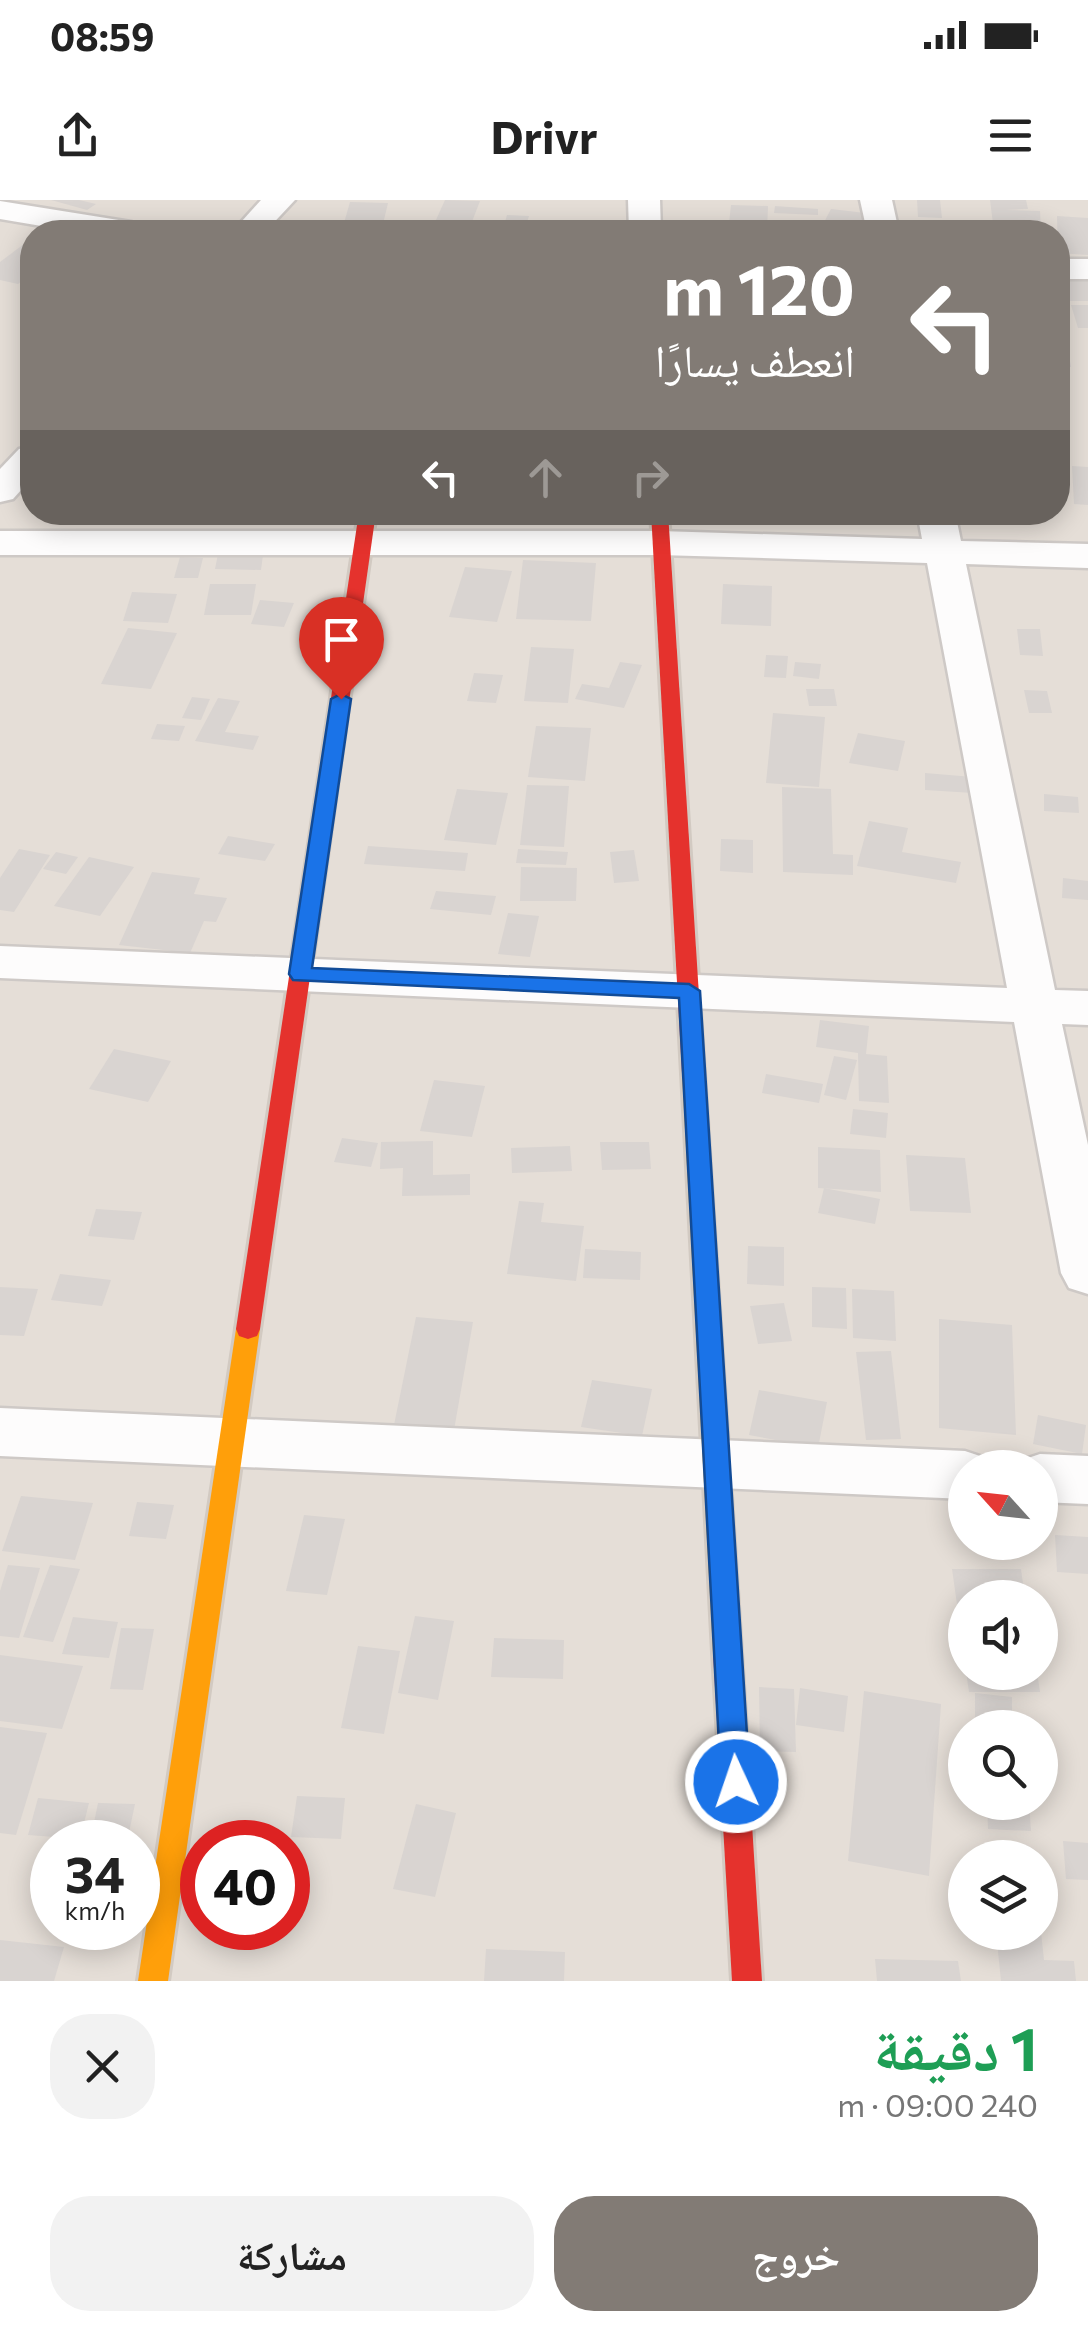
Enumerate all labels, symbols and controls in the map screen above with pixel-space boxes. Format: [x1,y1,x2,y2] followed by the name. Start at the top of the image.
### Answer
[50,12,154,59] text: 08:59
[50,108,105,163] icon: share
[490,108,598,163] text: Drivr
[983,108,1038,163] icon: menu
[663,244,855,329] text: 120 m
[890,260,1020,390] icon: left
[655,331,855,386] text: انعطف يسارًا
[413,450,468,505] icon: left
[518,450,573,505] icon: ahead
[623,450,678,505] icon: right
[299,597,384,700] pin
[314,612,369,667] icon: arrive
[948,1450,1058,1560] north arrow
[948,1450,1058,1950] map controls
[948,1580,1058,1690] button: sound
[948,1710,1058,1820] button: search
[684,1730,788,1834] position arrow
[180,1820,310,1950] speed limit sign: 40
[948,1840,1058,1950] button: layers
[65,1842,125,1903] text: 34
[65,1895,125,1925] text: km/h
[873,2010,1038,2083] text: 1 دقيقة
[50,2014,155,2119] button: close
[837,2084,1038,2124] text: 240 m · 09:00
[50,2196,534,2311] button: مشاركة
[554,2196,1038,2311] button: خروج

